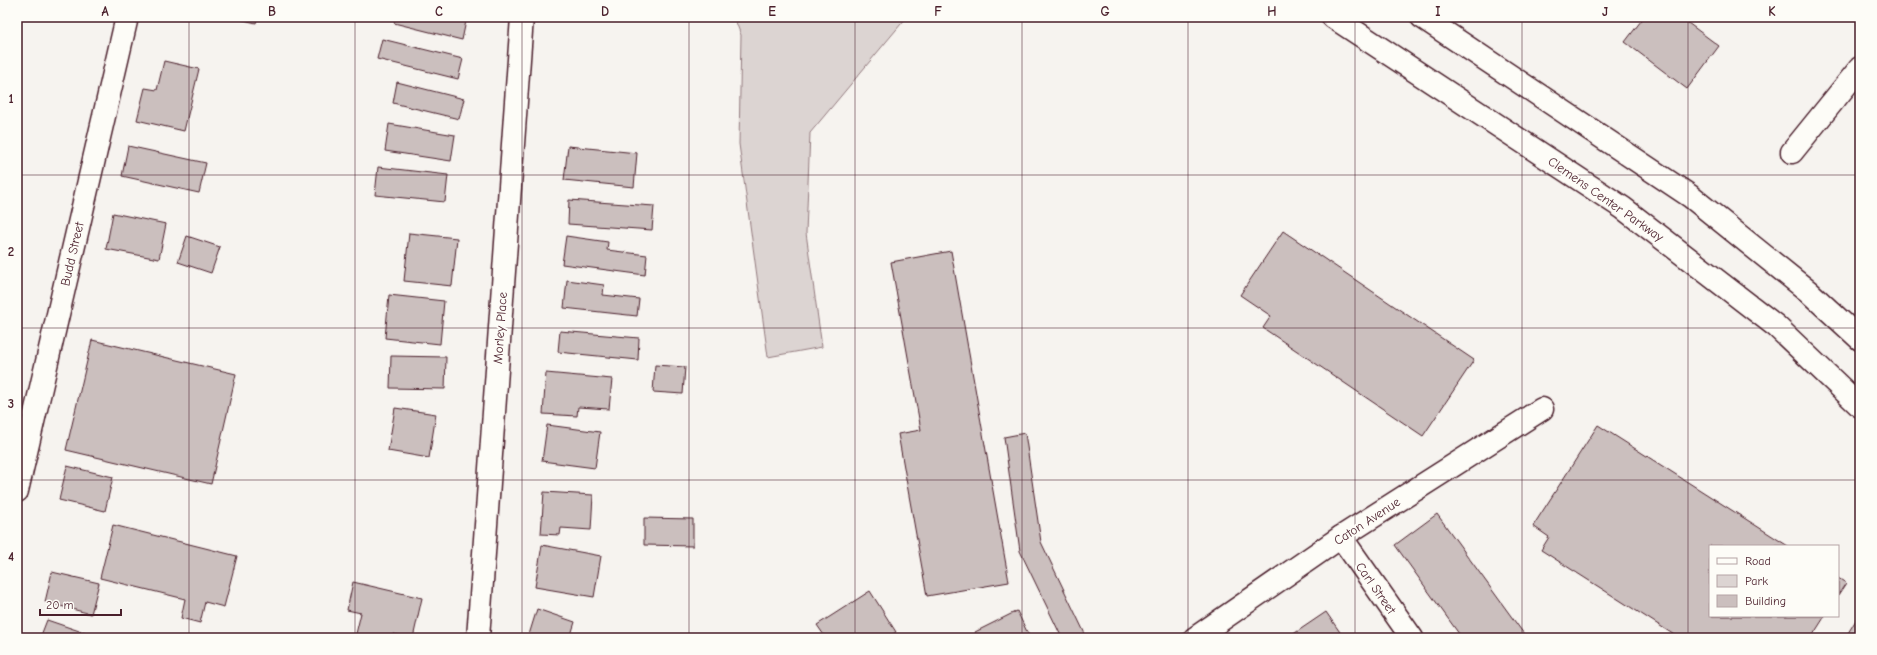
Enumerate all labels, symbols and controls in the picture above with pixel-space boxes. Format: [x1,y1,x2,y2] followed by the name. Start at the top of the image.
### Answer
[101,4,109,19] text: A
[268,4,276,19] text: B
[435,4,443,19] text: C
[601,4,609,19] text: D
[768,4,776,19] text: E
[934,4,942,19] text: F
[1100,4,1110,19] text: G
[1267,4,1277,19] text: H
[1435,4,1441,19] text: I
[1602,4,1608,19] text: J
[1768,4,1776,19] text: K
[8,91,14,106] text: 1
[1545,153,1667,245] street label: Clemens Center Parkway
[57,219,87,288] street label: Budd Street
[8,244,14,259] text: 2
[490,291,510,364] street label: Morley Place
[8,396,14,411] text: 3
[1331,494,1403,548] street label: Caton Avenue
[1709,545,1839,617] legend
[8,549,14,564] text: 4
[1745,554,1771,568] text: Road
[1353,559,1400,618] street label: Carl Street
[1745,574,1768,588] text: Park
[40,591,121,617] scale bar
[1745,594,1786,608] text: Building
[46,598,74,612] text: 20 m

